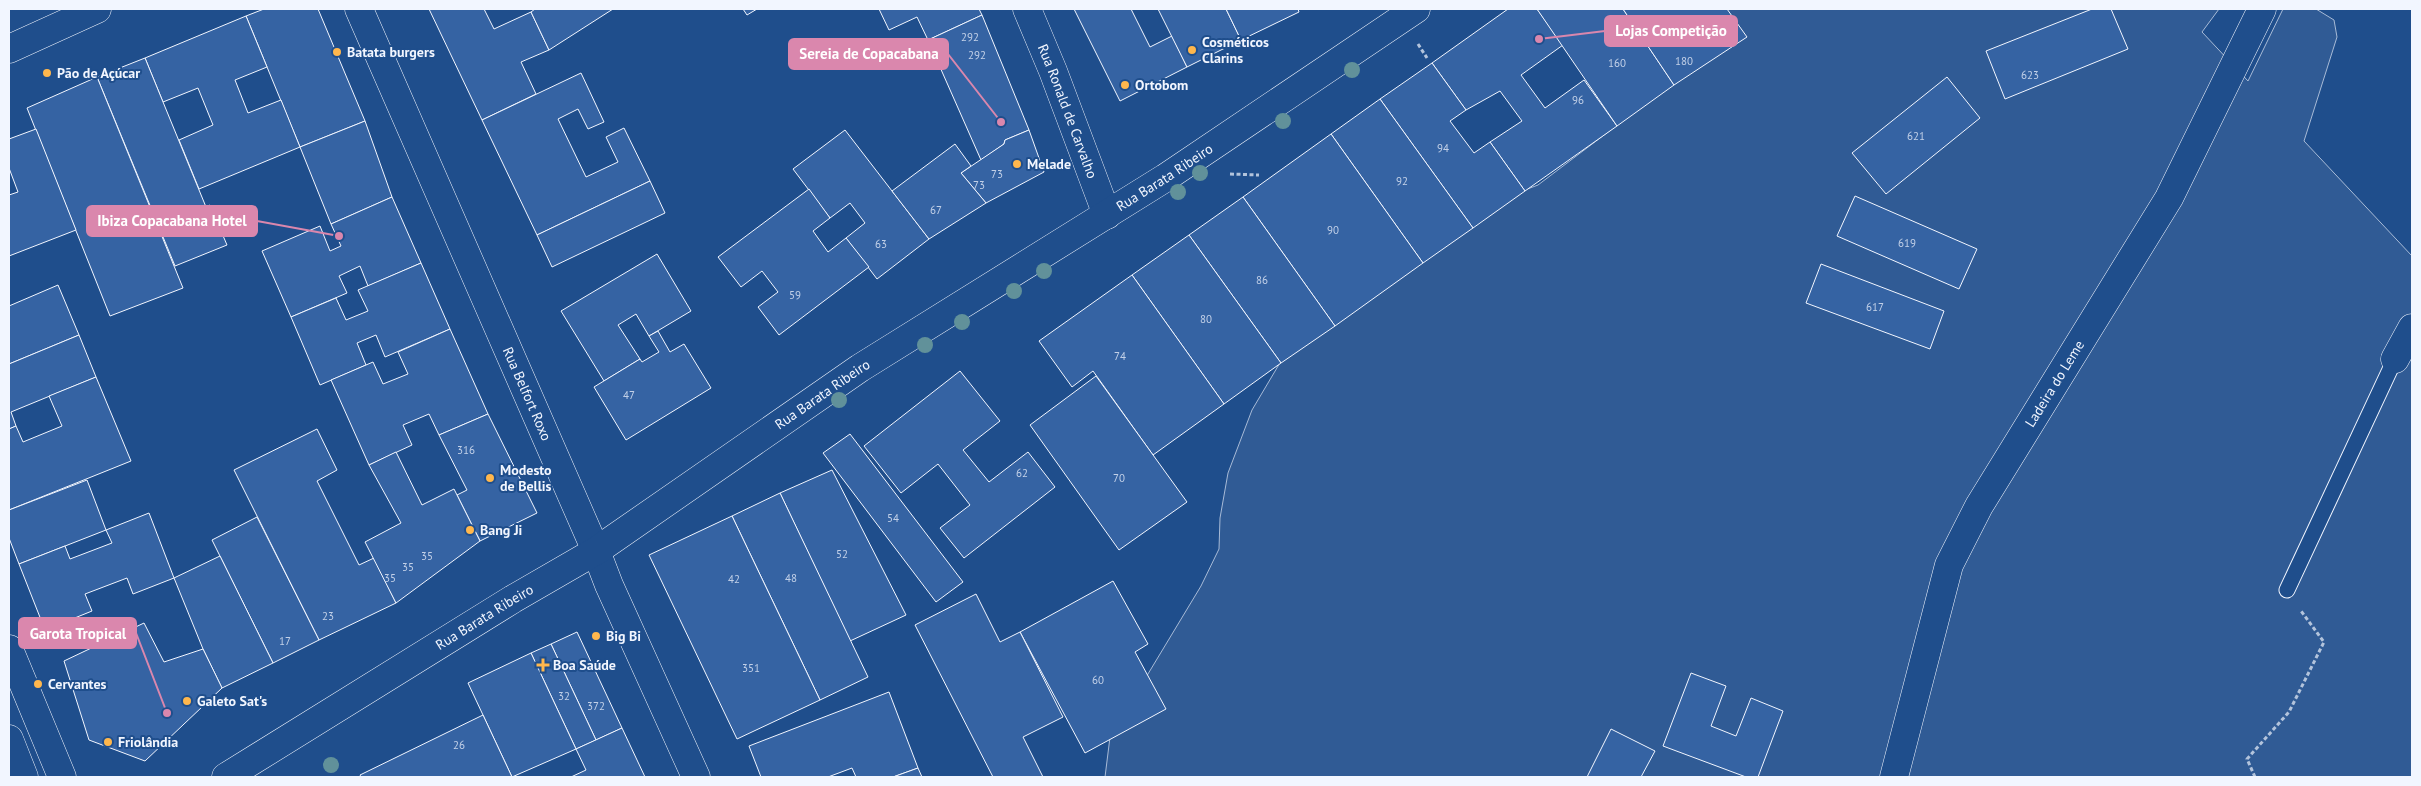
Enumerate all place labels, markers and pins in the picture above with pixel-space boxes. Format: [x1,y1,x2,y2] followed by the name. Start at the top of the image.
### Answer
[1605,16,1737,46] callout: Lojas Competição
[1202,33,1269,67] place label: Cosméticos Clarins
[789,39,948,69] callout: Sereia de Copacabana
[347,43,435,61] place label: Batata burgers
[1186,44,1198,56] marker: Cosméticos Clarins
[331,46,343,58] marker: Batata burgers
[57,64,140,82] place label: Pão de Açúcar
[41,67,53,79] marker: Pão de Açúcar
[1135,76,1188,94] place label: Ortobom
[1119,79,1131,91] marker: Ortobom
[1027,155,1071,173] place label: Melade
[1011,158,1023,170] marker: Melade
[87,206,257,236] callout: Ibiza Copacabana Hotel
[500,461,552,495] place label: Modesto de Bellis
[484,472,496,484] marker: Modesto de Bellis
[480,521,523,539] place label: Bang Ji
[464,524,476,536] marker: Bang Ji
[19,618,136,648] callout: Garota Tropical
[606,627,641,645] place label: Big Bi
[590,630,602,642] marker: Big Bi
[553,656,616,674] place label: Boa Saúde
[537,659,549,671] marker: Boa Saúde
[48,675,107,693] place label: Cervantes
[32,678,44,690] marker: Cervantes
[197,692,267,710] place label: Galeto Sat's
[181,695,193,707] marker: Galeto Sat's
[118,733,178,751] place label: Friolândia
[102,736,114,748] marker: Friolândia

